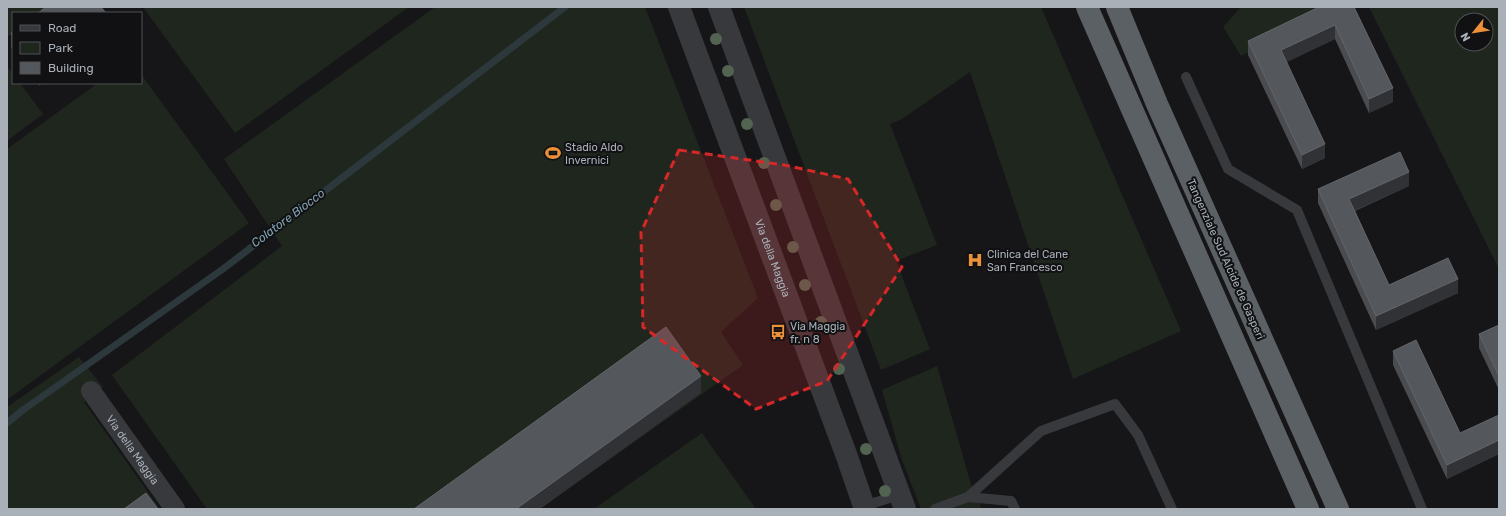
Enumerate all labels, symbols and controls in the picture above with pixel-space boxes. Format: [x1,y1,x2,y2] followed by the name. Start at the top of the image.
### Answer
[12,12,142,84] legend
[1454,12,1494,52] north arrow
[48,21,76,35] text: Road
[1458,30,1473,43] text: N
[48,41,74,55] text: Park
[48,61,94,75] text: Building
[565,141,623,167] place label: Stadio Aldo Invernici
[544,144,562,162] sports icon: Stadio Aldo Invernici
[1184,177,1267,341] street label: Tangenziale Sud Alcide de Gasperi
[248,186,328,250] water label: Colatore Biocco
[752,217,793,299] street label: Via della Maggia
[987,248,1068,274] place label: Clinica del Cane San Francesco
[966,251,984,269] hospital icon: Clinica del Cane San Francesco
[790,320,845,346] place label: Via Maggia fr. n 8
[769,323,787,341] bus stop icon: Via Maggia fr. n 8
[103,413,161,487] street label: Via della Maggia

